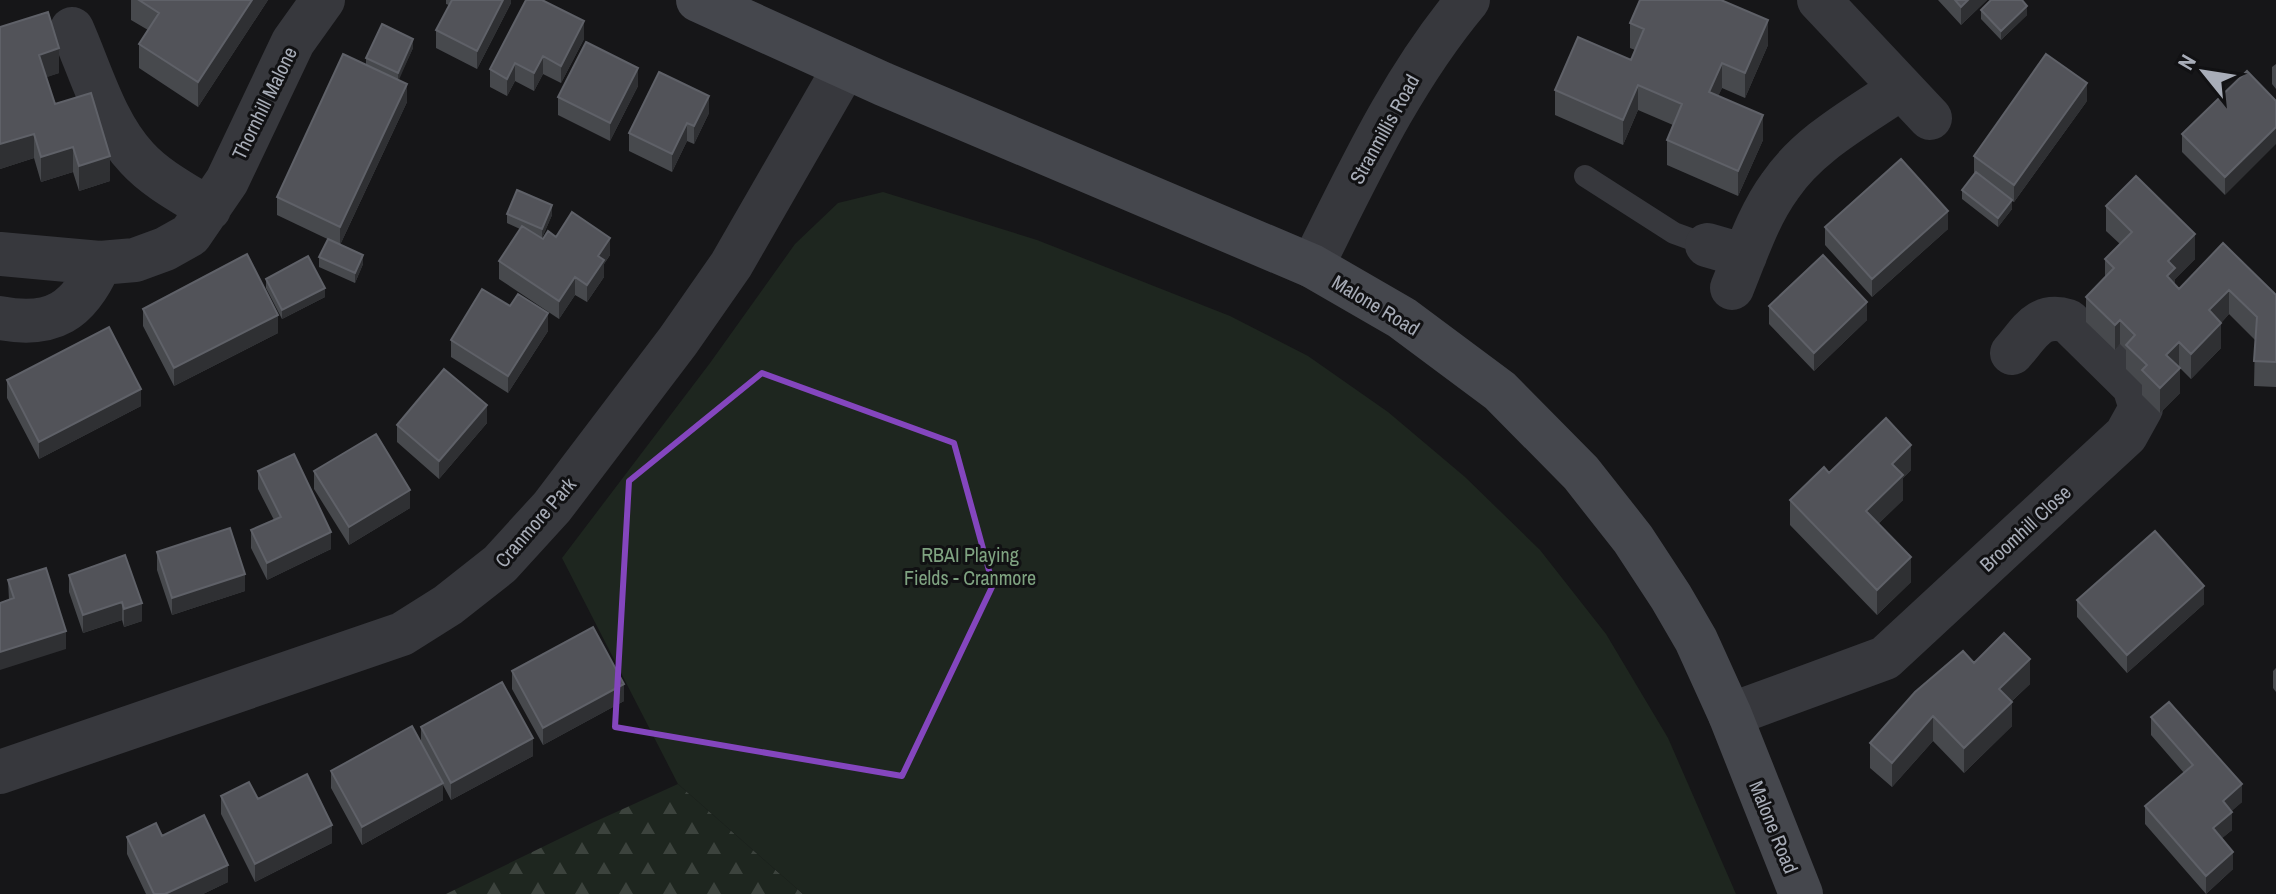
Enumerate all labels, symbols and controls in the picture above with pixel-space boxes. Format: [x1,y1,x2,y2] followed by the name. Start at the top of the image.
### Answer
[2164,32,2244,112] north arrow
[225,42,303,164] street label: Thornhill Malone
[2170,49,2203,75] text: N
[1343,69,1425,189] street label: Stranmillis Road
[1327,268,1425,342] street label: Malone Road
[488,471,582,573] street label: Cranmore Park
[1973,479,2077,577] street label: Broomhill Close
[904,541,1036,591] park label: RBAI Playing Fields - Cranmore
[1743,777,1805,877] street label: Malone Road

